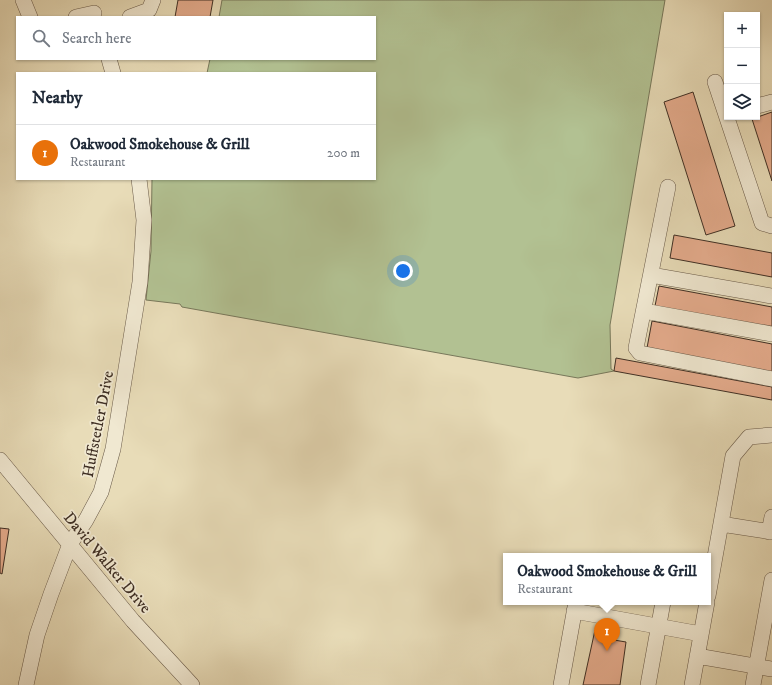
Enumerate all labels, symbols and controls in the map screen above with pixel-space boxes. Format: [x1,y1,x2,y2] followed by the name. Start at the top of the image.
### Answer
[724,12,760,120] map controls
[724,12,760,48] button: +
[16,16,376,60] search box
[30,27,52,49] icon: search
[62,29,131,48] text: Search here
[724,48,760,84] button: −
[724,84,760,120] button: layers
[32,87,82,109] text: Nearby
[70,135,250,154] text: Oakwood Smokehouse & Grill
[43,145,47,161] text: 1
[327,145,360,161] text: 200 m
[70,154,126,170] text: Restaurant
[393,261,413,281] your location
[78,369,118,479] street label: Huffstetler Drive
[59,508,156,618] street label: David Walker Drive
[503,553,711,605] popup
[517,562,697,581] text: Oakwood Smokehouse & Grill
[517,581,573,597] text: Restaurant
[594,618,620,651] pin: 1

